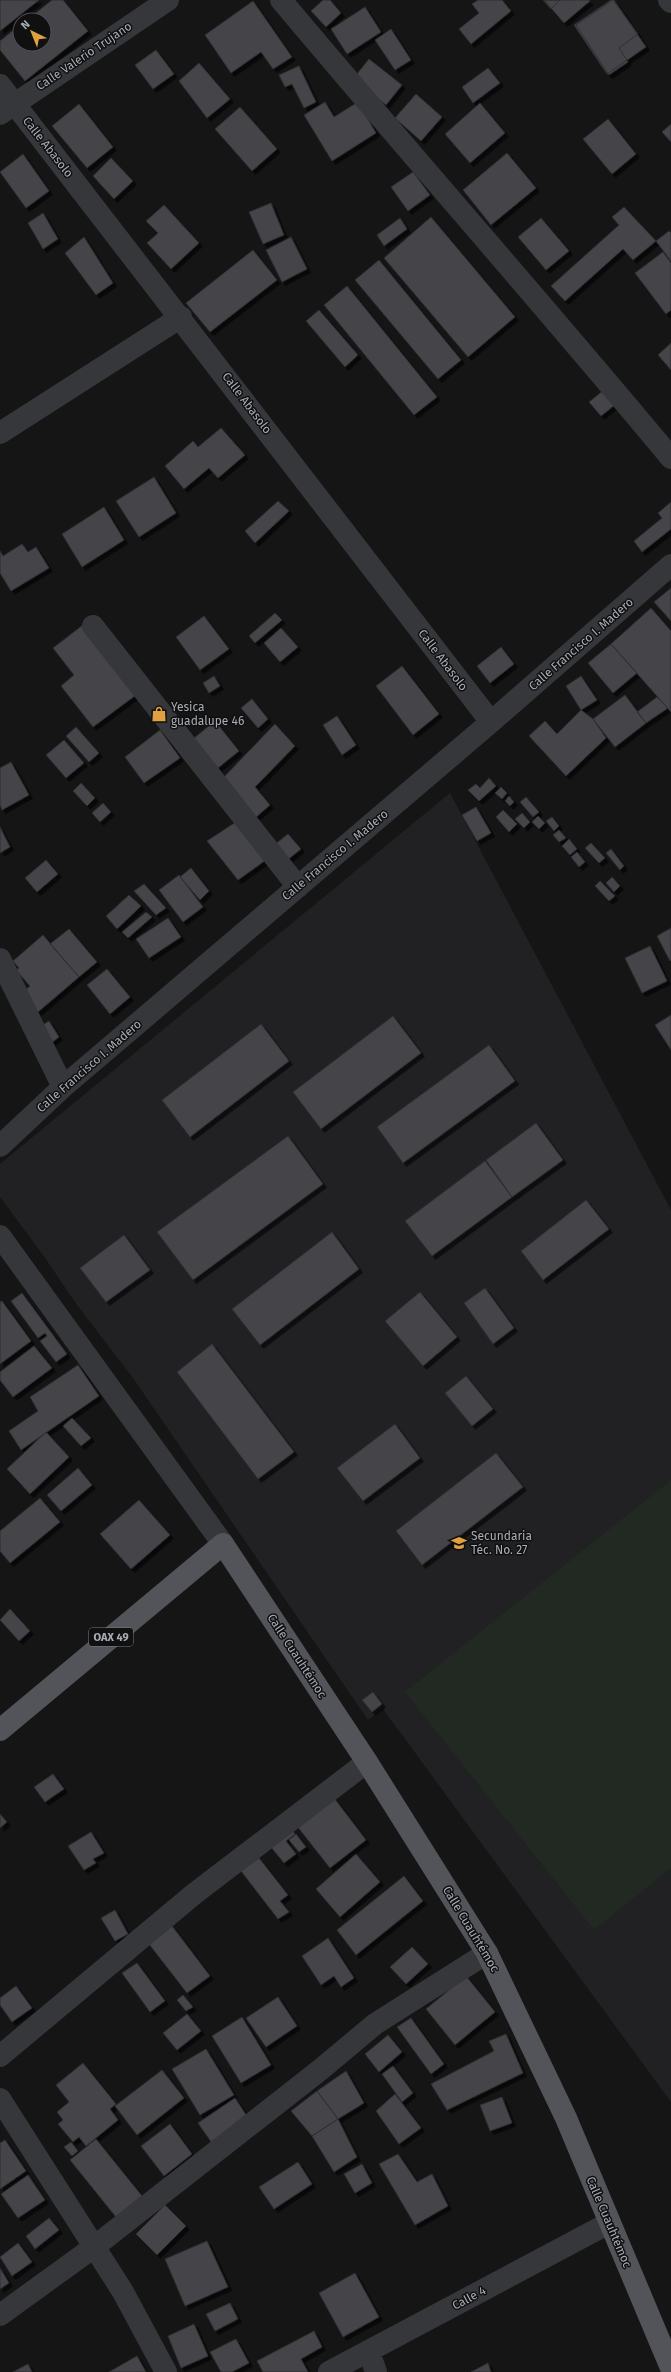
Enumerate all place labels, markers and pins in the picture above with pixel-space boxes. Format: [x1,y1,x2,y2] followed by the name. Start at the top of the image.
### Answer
[171,700,244,728] place label: Yesica guadalupe 46
[150,705,168,723] shop icon: Yesica guadalupe 46
[471,1529,532,1557] place label: Secundaria Téc. No. 27
[450,1534,468,1552] school or university icon: Secundaria Téc. No. 27

